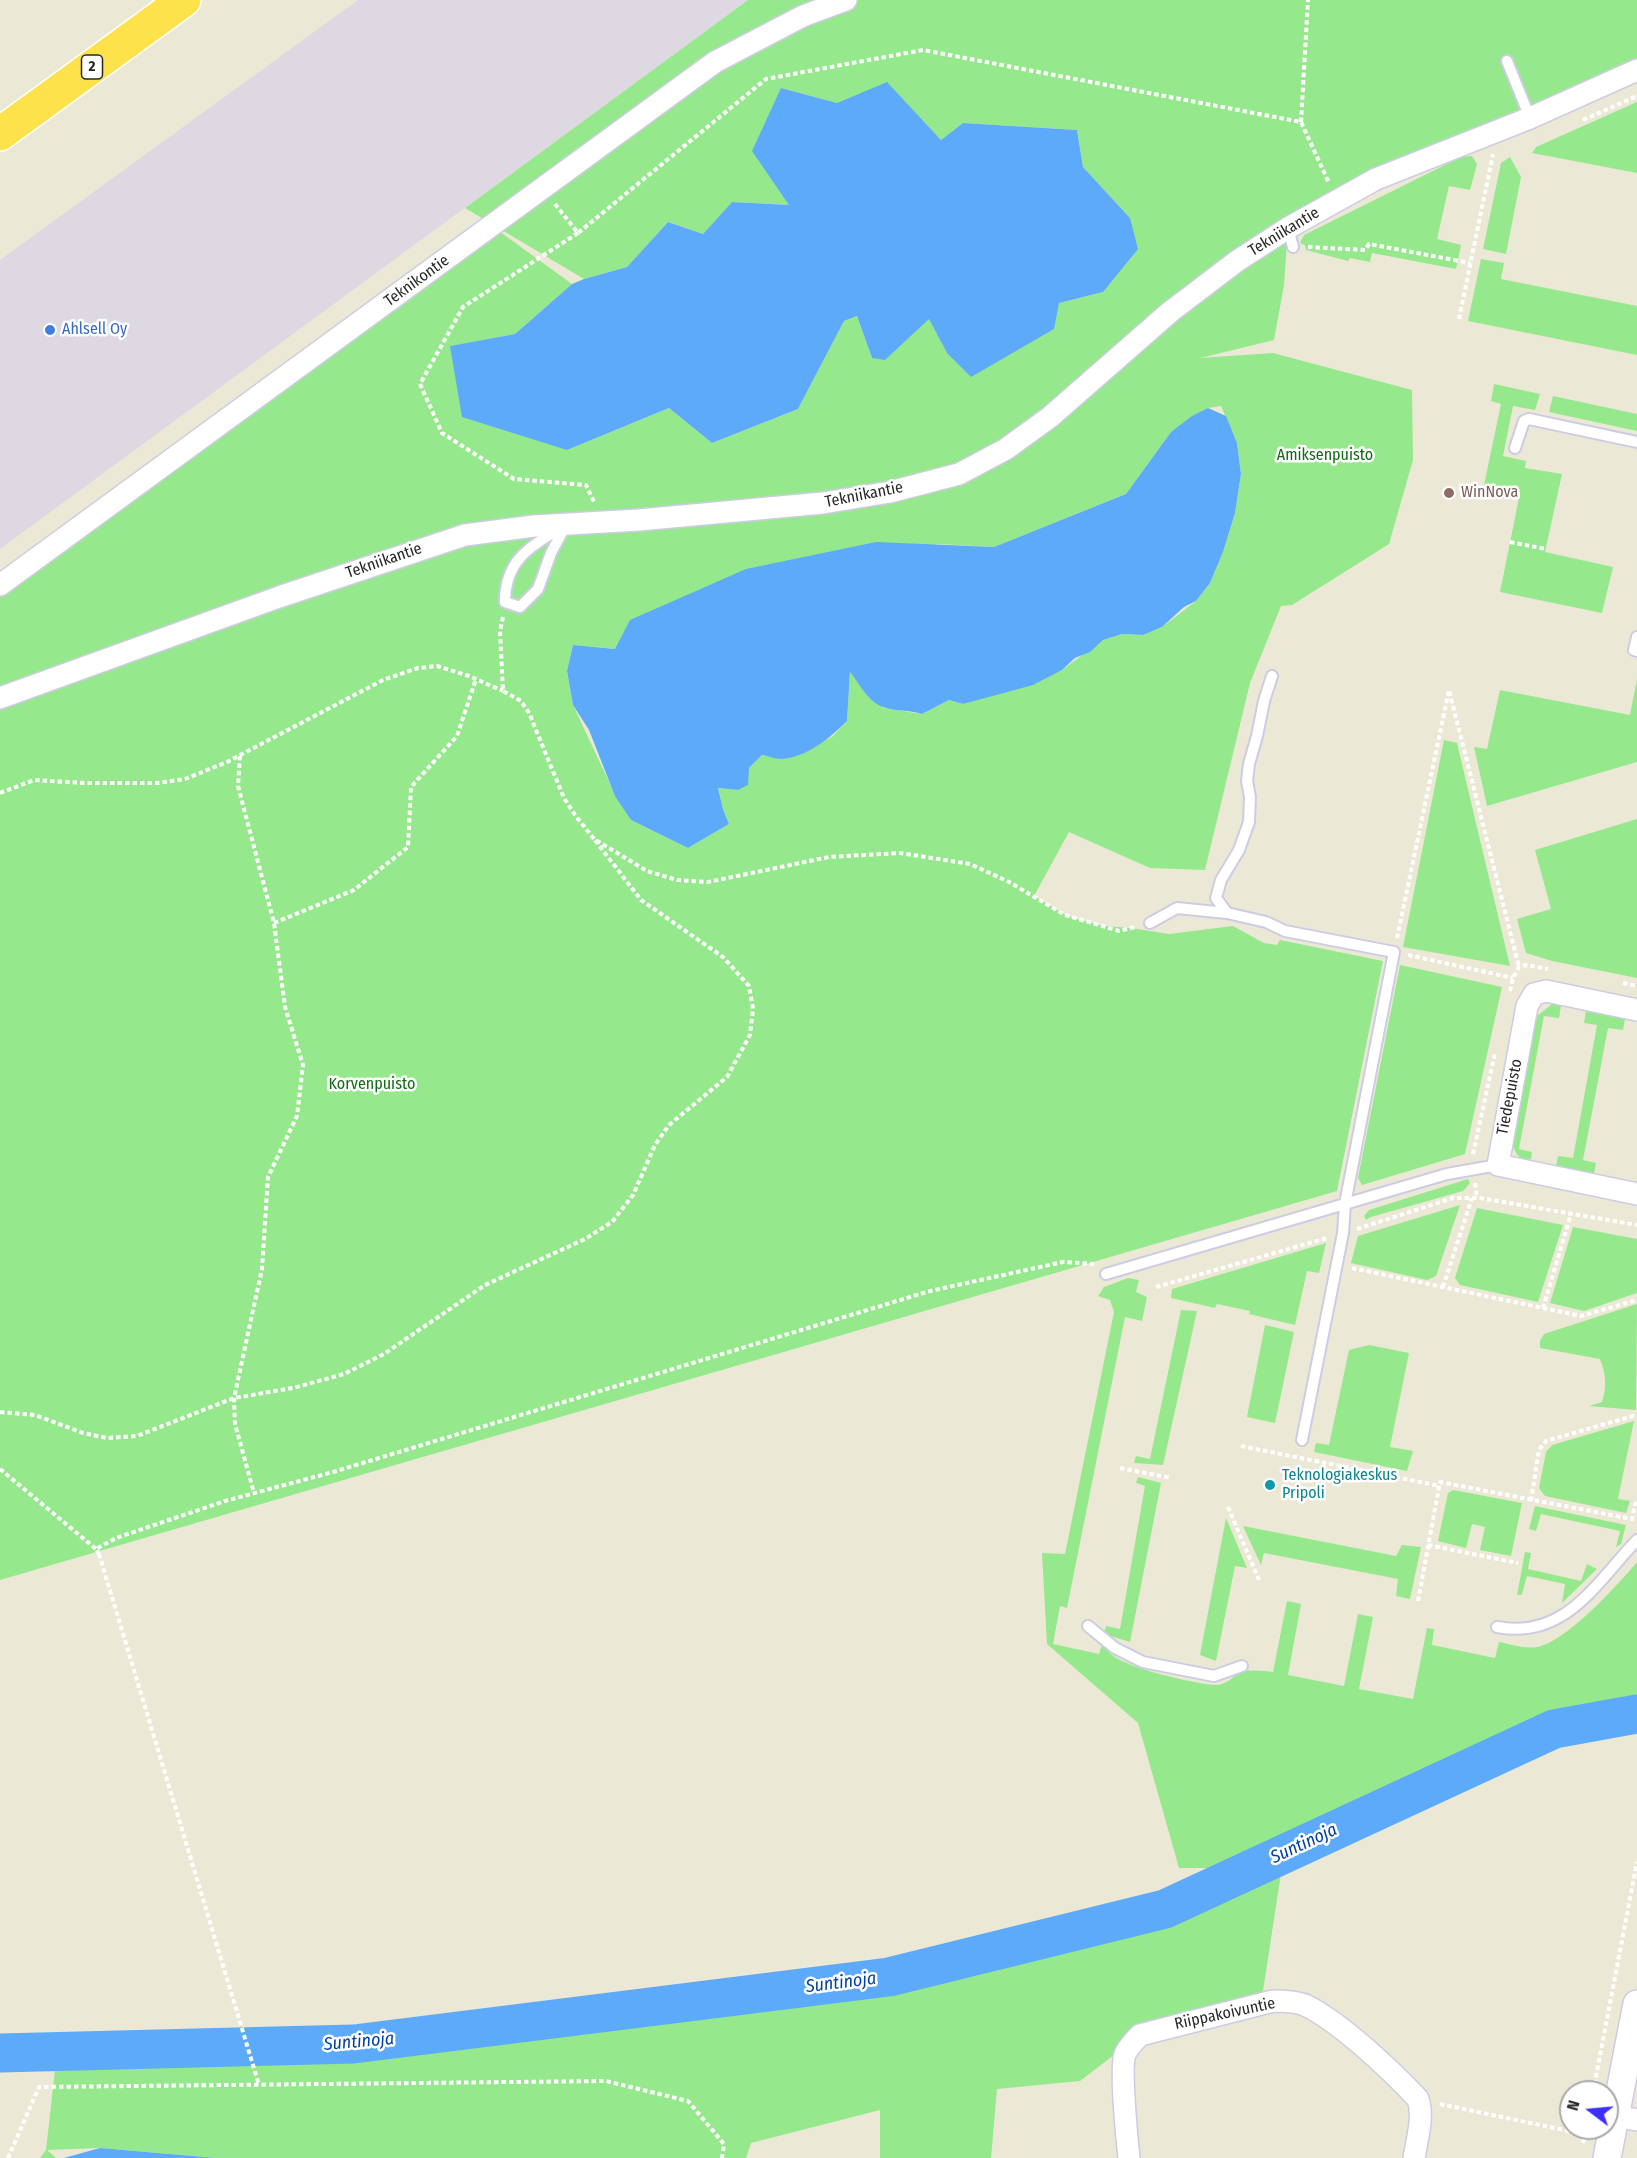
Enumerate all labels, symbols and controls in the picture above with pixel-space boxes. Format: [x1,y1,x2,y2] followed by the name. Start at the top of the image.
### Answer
[82,55,103,79] road number: 2
[1245,203,1323,261] street label: Tekniikantie
[381,251,453,311] street label: Teknikontie
[62,320,127,340] place label: Ahlsell Oy
[43,323,57,337] marker: Ahlsell Oy
[1277,446,1373,466] park label: Amiksenpuisto
[823,478,905,512] street label: Tekniikantie
[1461,483,1518,503] place label: WinNova
[1442,486,1456,500] marker: WinNova
[344,539,424,583] street label: Tekniikantie
[1493,1057,1527,1137] street label: Tiedepuisto
[329,1075,415,1095] park label: Korvenpuisto
[1282,1466,1397,1504] place label: Teknologiakeskus Pripoli
[1263,1478,1277,1492] marker: Teknologiakeskus Pripoli
[1267,1819,1341,1869] water label: Suntinoja
[805,1968,877,1998] water label: Suntinoja
[1173,1994,1277,2034] street label: Riippakoivuntie
[323,2028,395,2056] water label: Suntinoja
[1559,2080,1619,2140] north arrow
[1563,2098,1584,2113] text: N

